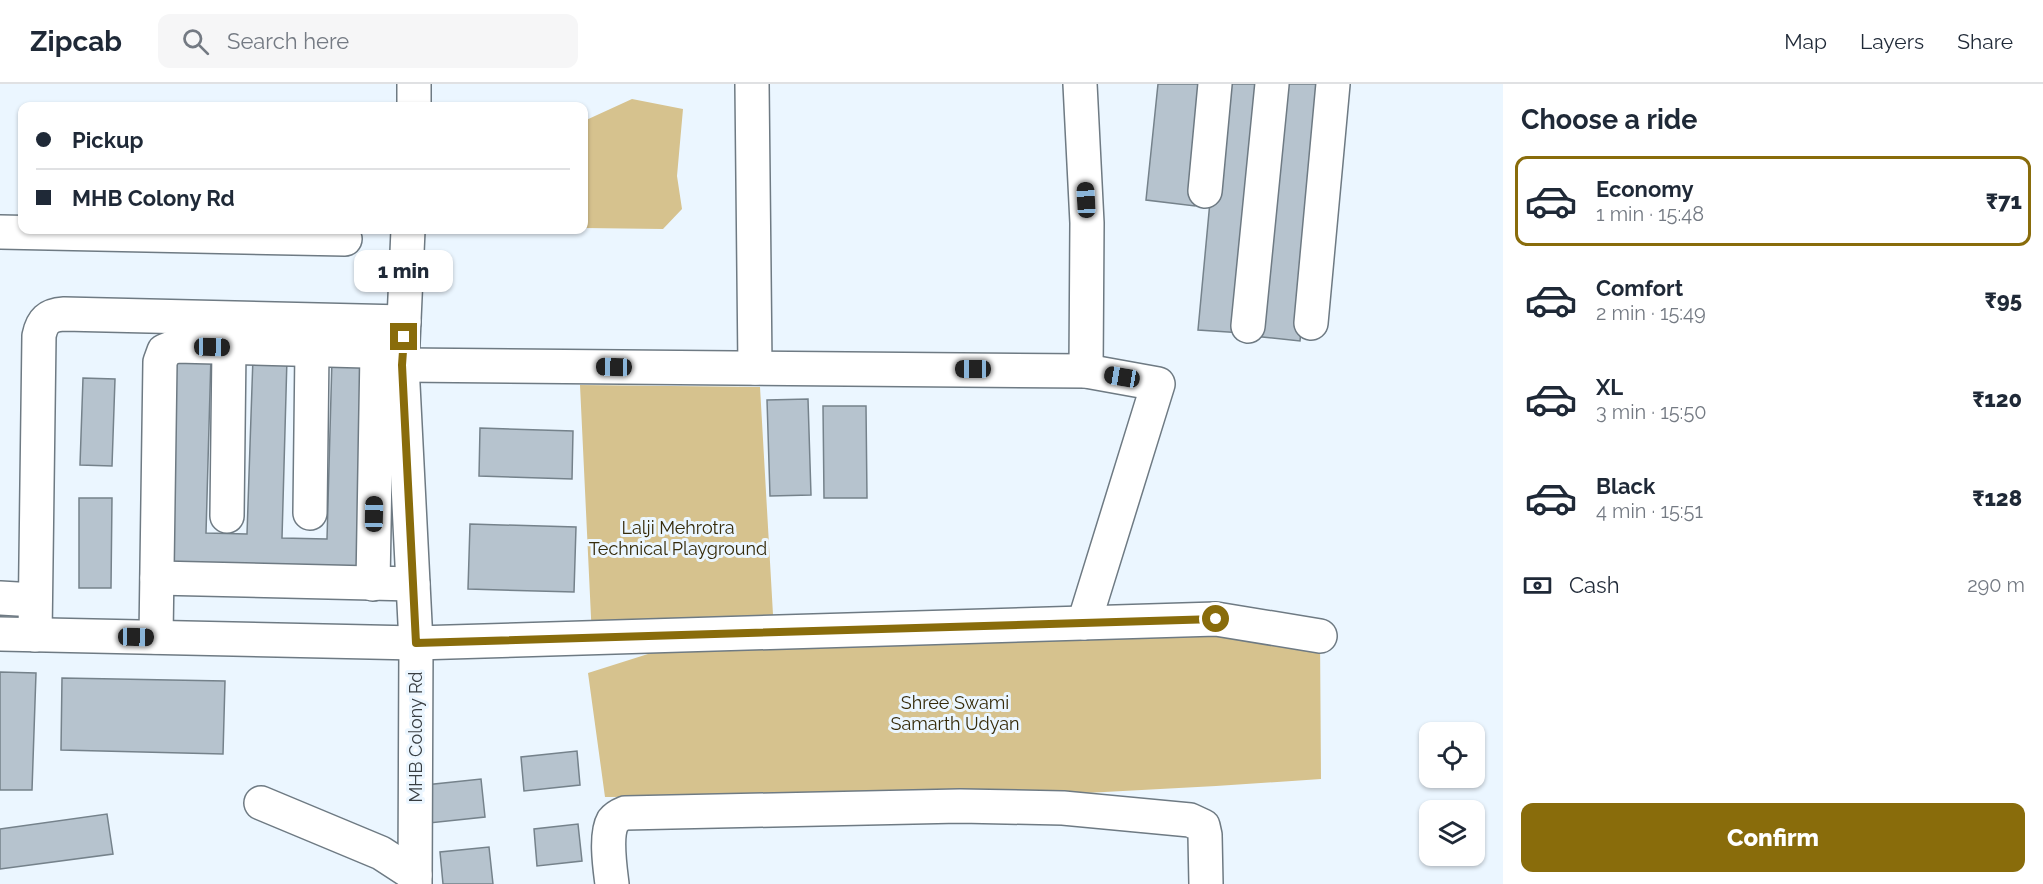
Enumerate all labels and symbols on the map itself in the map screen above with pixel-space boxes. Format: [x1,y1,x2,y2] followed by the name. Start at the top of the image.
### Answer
[1076,182,1096,218] car
[354,250,454,292] callout: 1 min
[390,323,417,350] route end
[194,338,230,356] car
[596,358,632,376] car
[955,360,991,378] car
[1103,365,1141,389] car
[365,496,383,532] car
[589,517,767,559] park label: Lalji Mehrotra Technical Playground
[1202,605,1229,632] route start
[118,628,154,646] car
[405,671,426,803] street label: MHB Colony Rd
[891,692,1019,734] park label: Shree Swami Samarth Udyan

